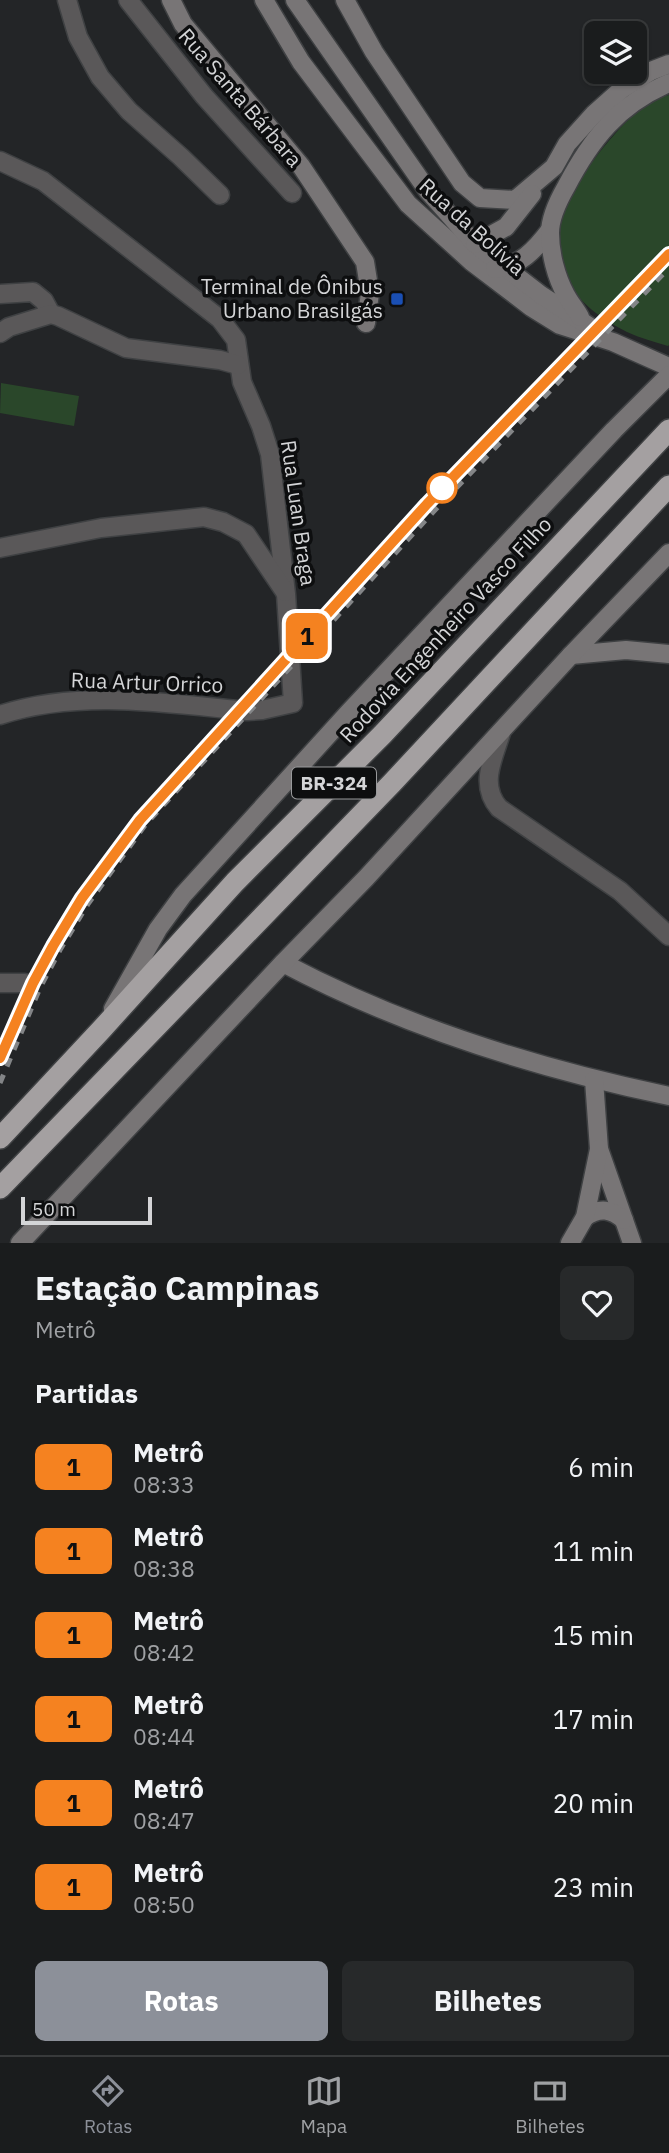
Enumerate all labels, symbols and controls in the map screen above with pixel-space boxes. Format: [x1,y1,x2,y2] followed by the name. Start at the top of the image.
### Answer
[584,21,647,84] map controls
[584,21,647,84] button: layers
[173,22,309,173] street label: Rua Santa Bárbara
[414,171,532,281] street label: Rua da Bolívia
[201,272,383,324] place label: Terminal de Ônibus Urbano Brasilgás
[389,291,405,307] marker: Terminal de Ônibus Urbano Brasilgás
[275,438,323,587] street label: Rua Luan Braga
[427,473,457,503] unlabelled marker
[333,510,558,748] street label: Rodovia Engenheiro Vasco Filho
[284,613,330,659] line badge: 1
[300,620,314,652] text: 1
[70,665,224,699] street label: Rua Artur Orrico
[292,768,376,798] road number: BR-324
[21,1194,152,1226] scale bar
[32,1197,76,1221] text: 50 m
[35,1266,319,1309] text: Estação Campinas
[560,1266,634,1340] button: heart
[35,1314,96,1344] text: Metrô
[35,1376,138,1410] text: Partidas
[133,1435,204,1469] text: Metrô
[568,1450,634,1484] text: 6 min
[66,1451,81,1483] text: 1
[133,1469,195,1499] text: 08:33
[133,1519,204,1553] text: Metrô
[553,1534,634,1568] text: 11 min
[66,1535,81,1567] text: 1
[133,1553,195,1583] text: 08:38
[133,1603,204,1637] text: Metrô
[553,1618,634,1652] text: 15 min
[66,1619,81,1651] text: 1
[133,1637,195,1667] text: 08:42
[133,1687,204,1721] text: Metrô
[553,1702,634,1736] text: 17 min
[66,1703,81,1735] text: 1
[133,1721,195,1751] text: 08:44
[133,1771,204,1805] text: Metrô
[553,1786,634,1820] text: 20 min
[66,1787,81,1819] text: 1
[133,1805,195,1835] text: 08:47
[133,1855,204,1889] text: Metrô
[553,1870,634,1904] text: 23 min
[66,1871,81,1903] text: 1
[133,1889,195,1919] text: 08:50
[35,1961,328,2041] button: Rotas
[342,1961,634,2041] button: Bilhetes
[84,2072,133,2138] tab: Rotas
[301,2072,347,2138] tab: Mapa
[515,2072,585,2138] tab: Bilhetes

